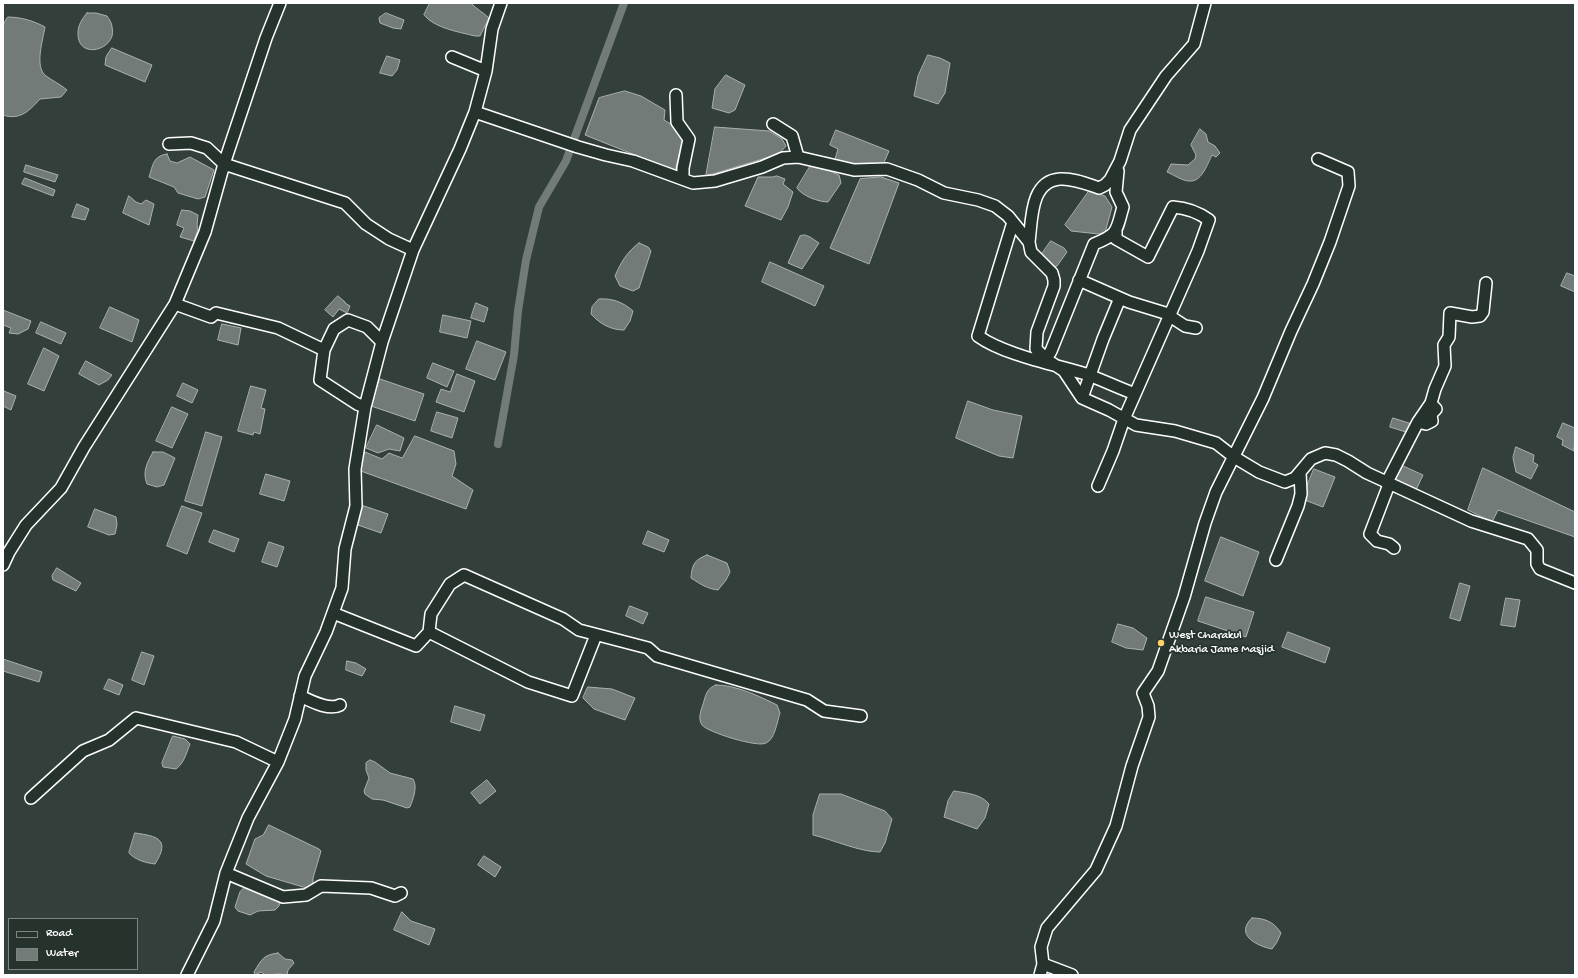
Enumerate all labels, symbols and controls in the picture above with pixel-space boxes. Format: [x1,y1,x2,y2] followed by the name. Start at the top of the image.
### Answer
[1169,629,1274,657] place label: West Charakul Akbaria Jame Masjid
[1156,638,1166,648] marker: West Charakul Akbaria Jame Masjid
[8,918,138,970] legend
[46,927,72,941] text: Road
[46,947,78,961] text: Water

